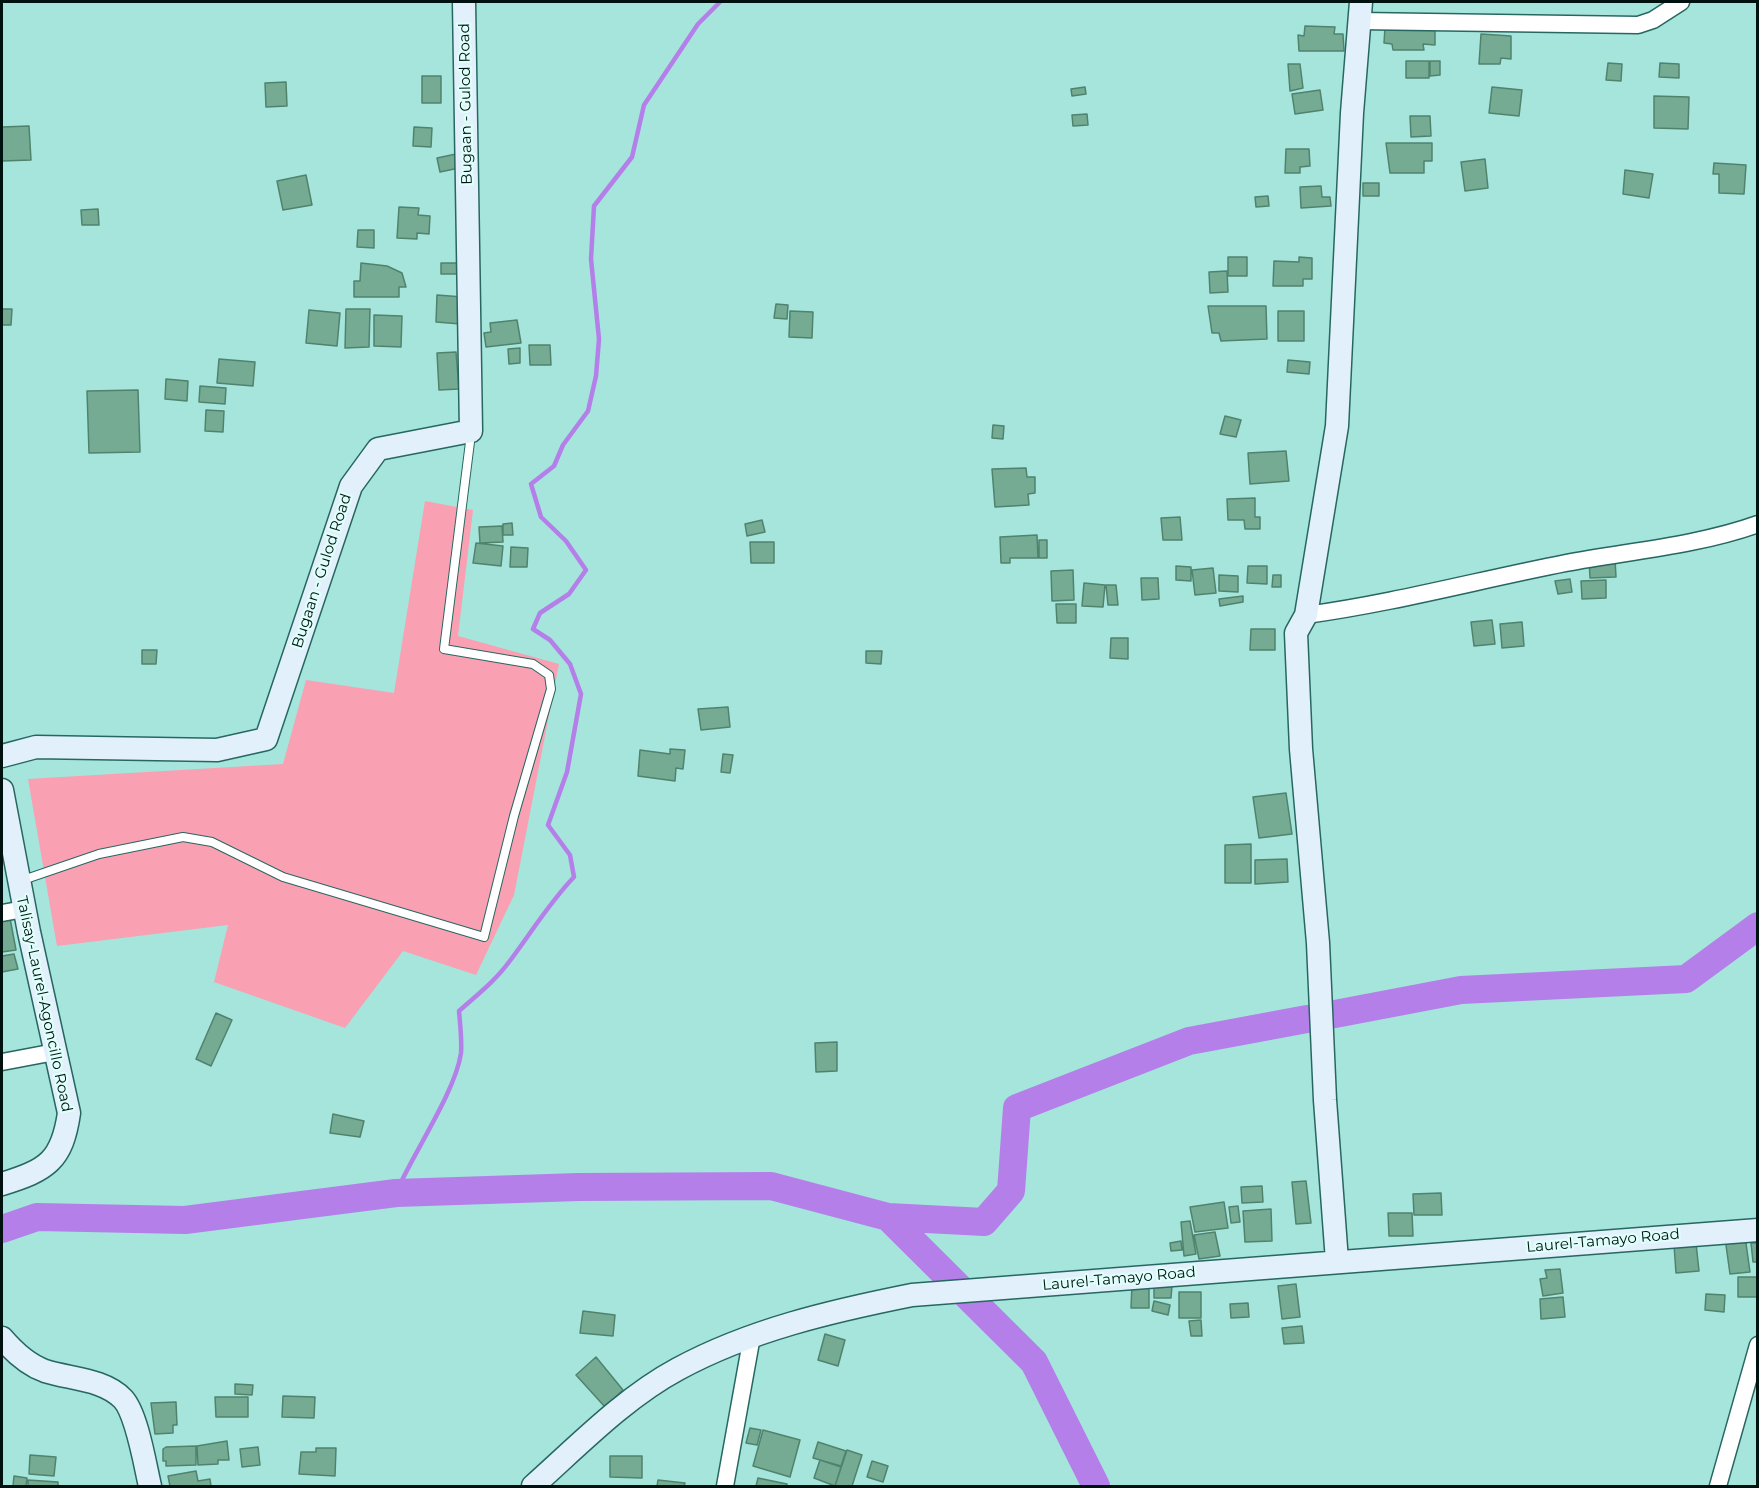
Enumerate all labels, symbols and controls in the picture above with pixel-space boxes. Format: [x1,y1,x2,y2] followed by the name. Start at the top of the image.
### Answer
[456,23,476,185] street label: Bugaan - Gulod Road
[288,491,356,651] street label: Bugaan - Gulod Road
[12,894,76,1114] street label: Talisay-Laurel-Agoncillo Road
[1526,1225,1680,1257] street label: Laurel-Tamayo Road
[1042,1263,1196,1295] street label: Laurel-Tamayo Road

